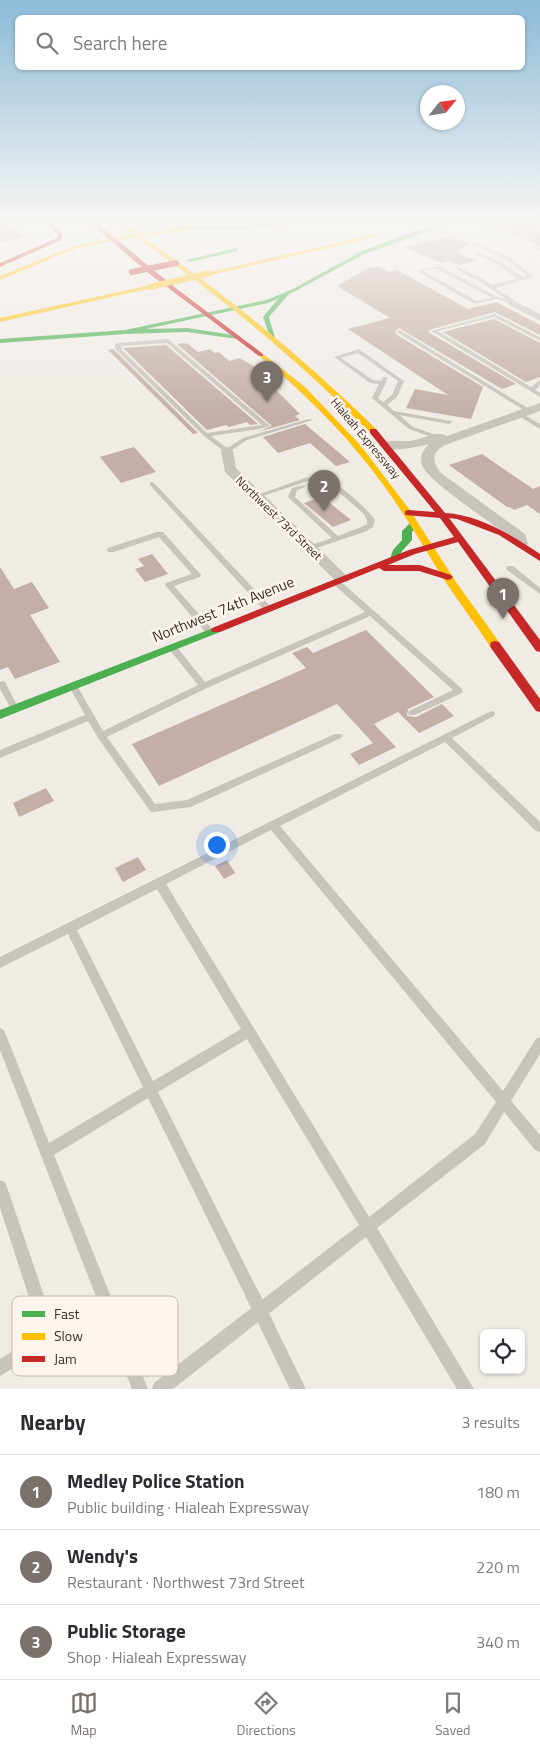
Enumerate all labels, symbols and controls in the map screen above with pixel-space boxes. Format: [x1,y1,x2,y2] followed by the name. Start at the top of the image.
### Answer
[15,15,525,70] search box
[73,28,167,57] text: Search here
[33,29,61,57] icon: search
[420,85,465,130] north arrow
[251,361,283,402] pin: 3
[326,393,406,483] street label: Hialeah Expressway
[308,470,340,511] pin: 2
[231,472,327,565] street label: Northwest 73rd Street
[149,570,297,648] street label: Northwest 74th Avenue
[487,578,519,619] pin: 1
[204,832,230,858] your location
[12,1296,178,1376] legend
[54,1303,79,1324] text: Fast
[54,1325,83,1346] text: Slow
[480,1329,525,1374] map controls
[480,1329,525,1374] button: locate
[54,1348,77,1369] text: Jam
[20,1406,85,1438] text: Nearby
[461,1410,520,1434] text: 3 results
[67,1466,245,1495] text: Medley Police Station
[32,1480,40,1504] text: 1
[476,1480,520,1504] text: 180 m
[67,1495,309,1519] text: Public building · Hialeah Expressway
[67,1541,138,1570] text: Wendy's
[32,1555,40,1579] text: 2
[476,1555,520,1579] text: 220 m
[67,1570,305,1594] text: Restaurant · Northwest 73rd Street
[67,1616,186,1645] text: Public Storage
[32,1630,40,1654] text: 3
[476,1630,520,1654] text: 340 m
[67,1645,246,1669] text: Shop · Hialeah Expressway
[70,1689,98,1740] tab: Map
[237,1689,296,1740] tab: Directions
[435,1689,471,1740] tab: Saved

